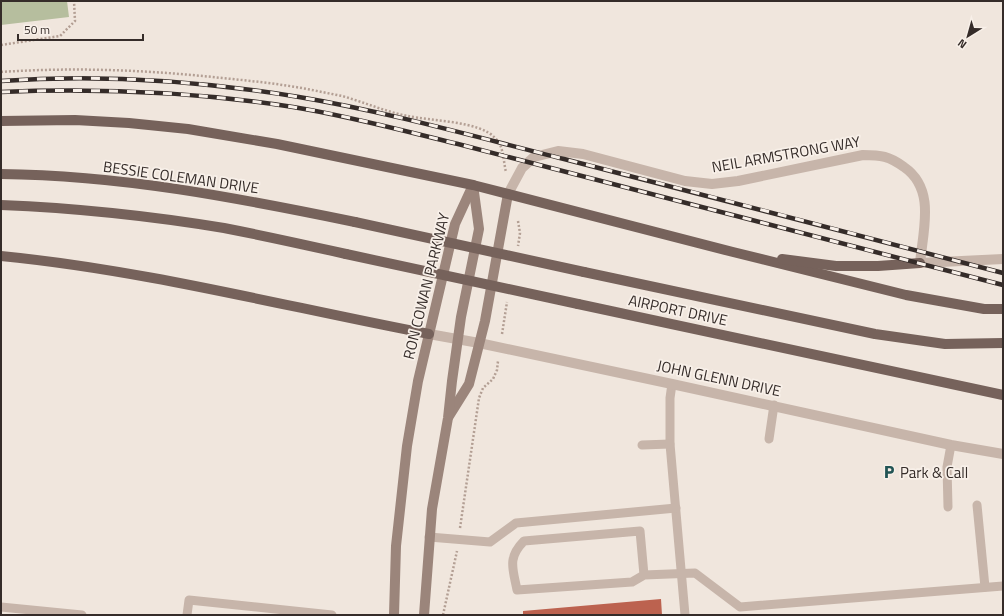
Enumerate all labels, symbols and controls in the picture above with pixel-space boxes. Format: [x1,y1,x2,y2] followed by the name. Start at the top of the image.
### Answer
[18,16,143,42] scale bar
[948,16,988,56] north arrow
[24,20,50,39] text: 50 m
[954,35,970,53] text: N
[710,130,862,178] street label: NEIL ARMSTRONG WAY
[102,155,260,199] street label: BESSIE COLEMAN DRIVE
[397,210,455,362] street label: RON COWAN PARKWAY
[626,288,730,332] street label: AIRPORT DRIVE
[655,354,783,402] street label: JOHN GLENN DRIVE
[900,461,968,484] place label: Park & Call
[881,464,897,480] parking icon: Park & Call

